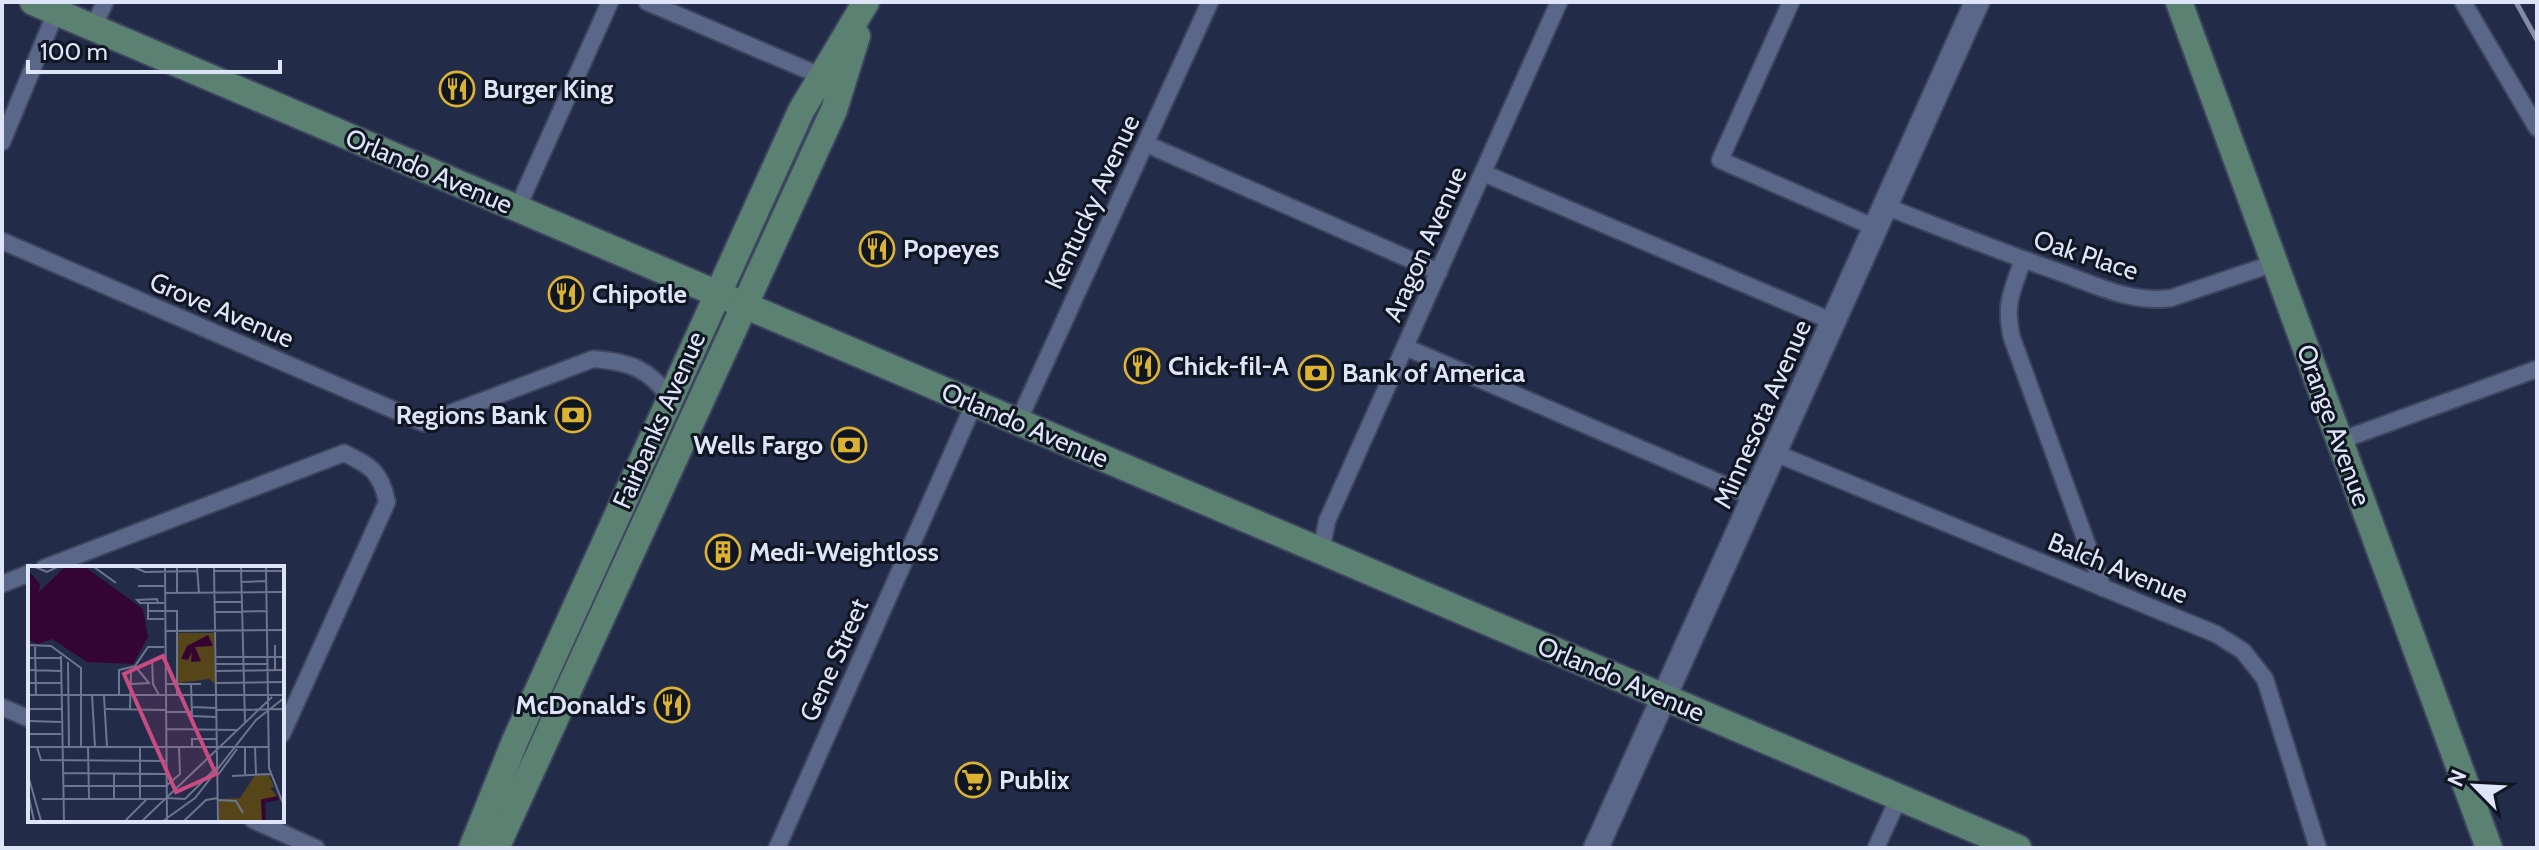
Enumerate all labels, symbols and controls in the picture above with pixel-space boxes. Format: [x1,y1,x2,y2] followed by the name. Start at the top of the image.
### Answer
[28,24,280,74] scale bar
[40,37,108,66] text: 100 m
[438,70,476,108] restaurant icon: Burger King
[483,73,613,105] place label: Burger King
[1038,110,1146,294] street label: Kentucky Avenue
[341,121,517,221] street label: Orlando Avenue
[1377,161,1473,327] street label: Aragon Avenue
[2030,223,2142,287] street label: Oak Place
[858,230,896,268] restaurant icon: Popeyes
[903,233,999,265] place label: Popeyes
[145,265,299,355] street label: Grove Avenue
[547,275,585,313] restaurant icon: Chipotle
[592,278,687,310] place label: Chipotle
[1706,315,1818,513] street label: Minnesota Avenue
[606,326,712,514] street label: Fairbanks Avenue
[2290,340,2378,510] street label: Orange Avenue
[1123,347,1161,385] restaurant icon: Chick-fil-A
[1168,350,1289,382] place label: Chick-fil-A
[1297,354,1335,392] bank icon: Bank of America
[1342,357,1525,389] place label: Bank of America
[937,375,1113,475] street label: Orlando Avenue
[554,396,592,434] bank icon: Regions Bank
[396,399,547,431] place label: Regions Bank
[830,426,868,464] bank icon: Wells Fargo
[693,429,823,461] place label: Wells Fargo
[2043,525,2193,611] street label: Balch Avenue
[704,533,742,571] building icon: Medi-Weightloss
[749,536,939,568] place label: Medi-Weightloss
[28,566,284,822] inset map
[793,593,875,726] street label: Gene Street
[1533,629,1709,729] street label: Orlando Avenue
[653,686,691,724] restaurant icon: McDonald's
[515,689,646,721] place label: McDonald's
[2435,746,2515,826] north arrow
[954,761,992,799] supermarket icon: Publix
[999,764,1070,796] place label: Publix
[2442,765,2473,791] text: N

